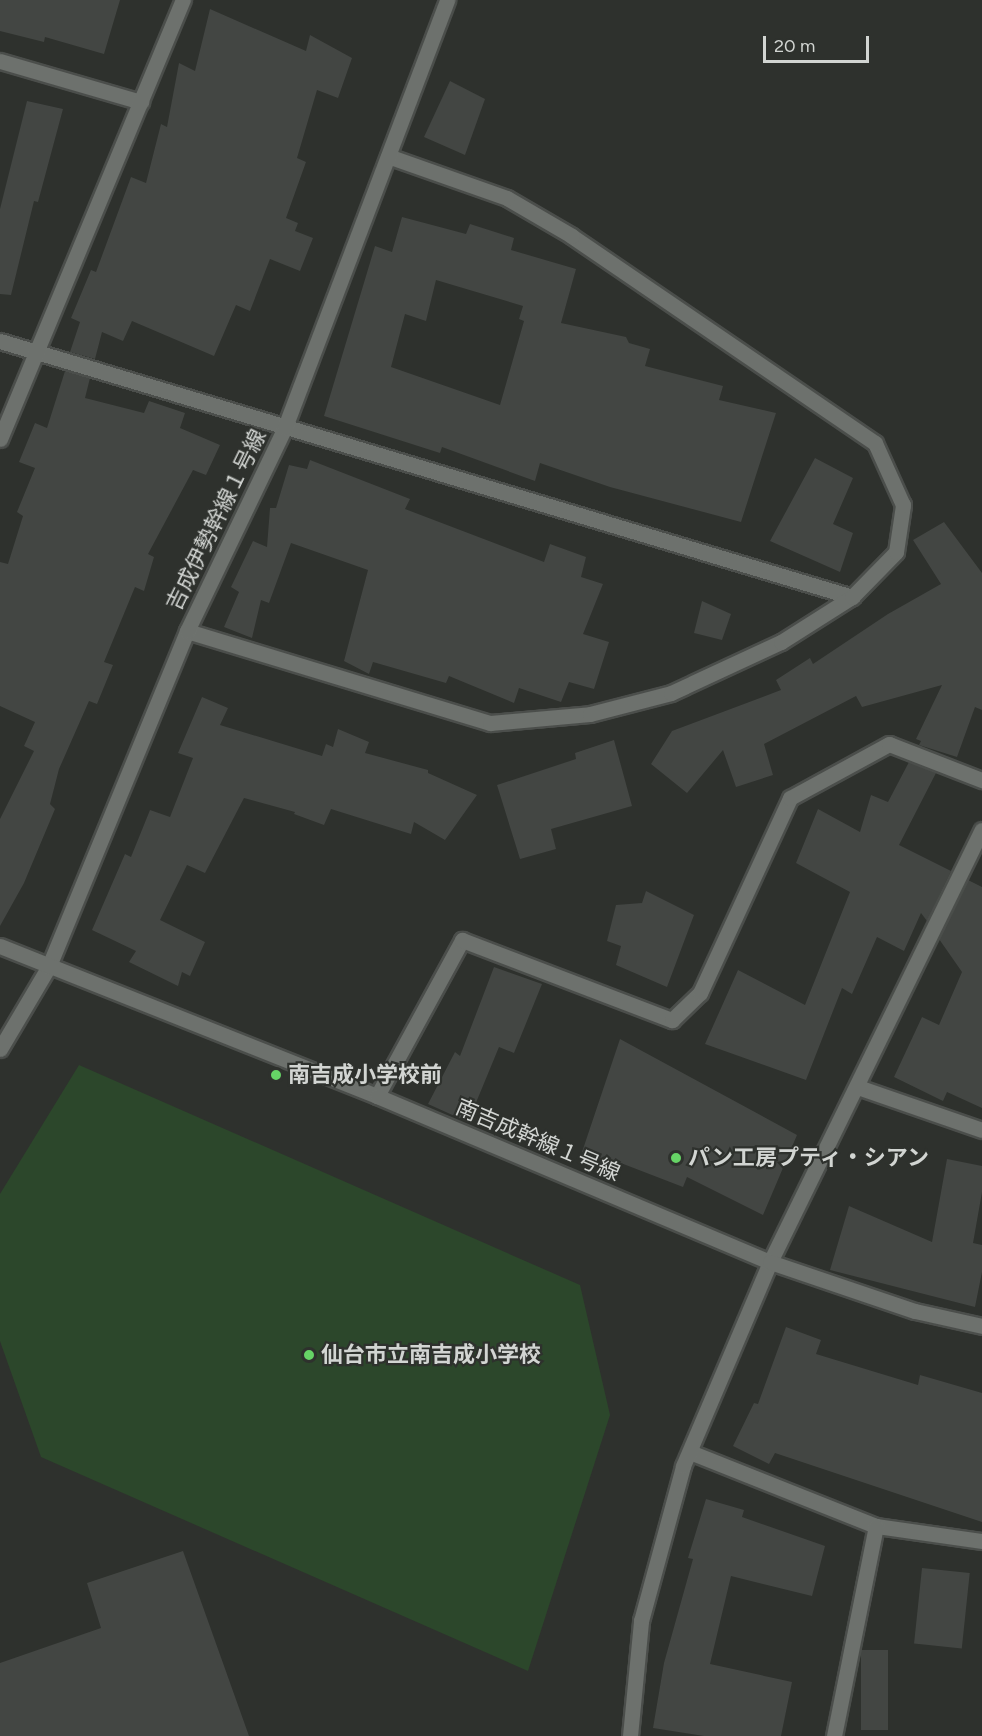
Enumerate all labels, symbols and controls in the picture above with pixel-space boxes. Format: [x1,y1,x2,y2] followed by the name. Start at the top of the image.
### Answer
[766,24,872,62] scale bar
[774,35,815,57] text: 20 m
[161,425,271,615] street label: 吉成伊勢幹線１号線
[288,1062,442,1088] place label: 南吉成小学校前
[269,1068,283,1082] marker: 南吉成小学校前
[452,1093,624,1187] street label: 南吉成幹線１号線
[688,1145,930,1171] place label: パン工房プティ・シアン
[669,1151,683,1165] marker: パン工房プティ・シアン
[321,1342,541,1368] place label: 仙台市立南吉成小学校
[302,1348,316,1362] marker: 仙台市立南吉成小学校

